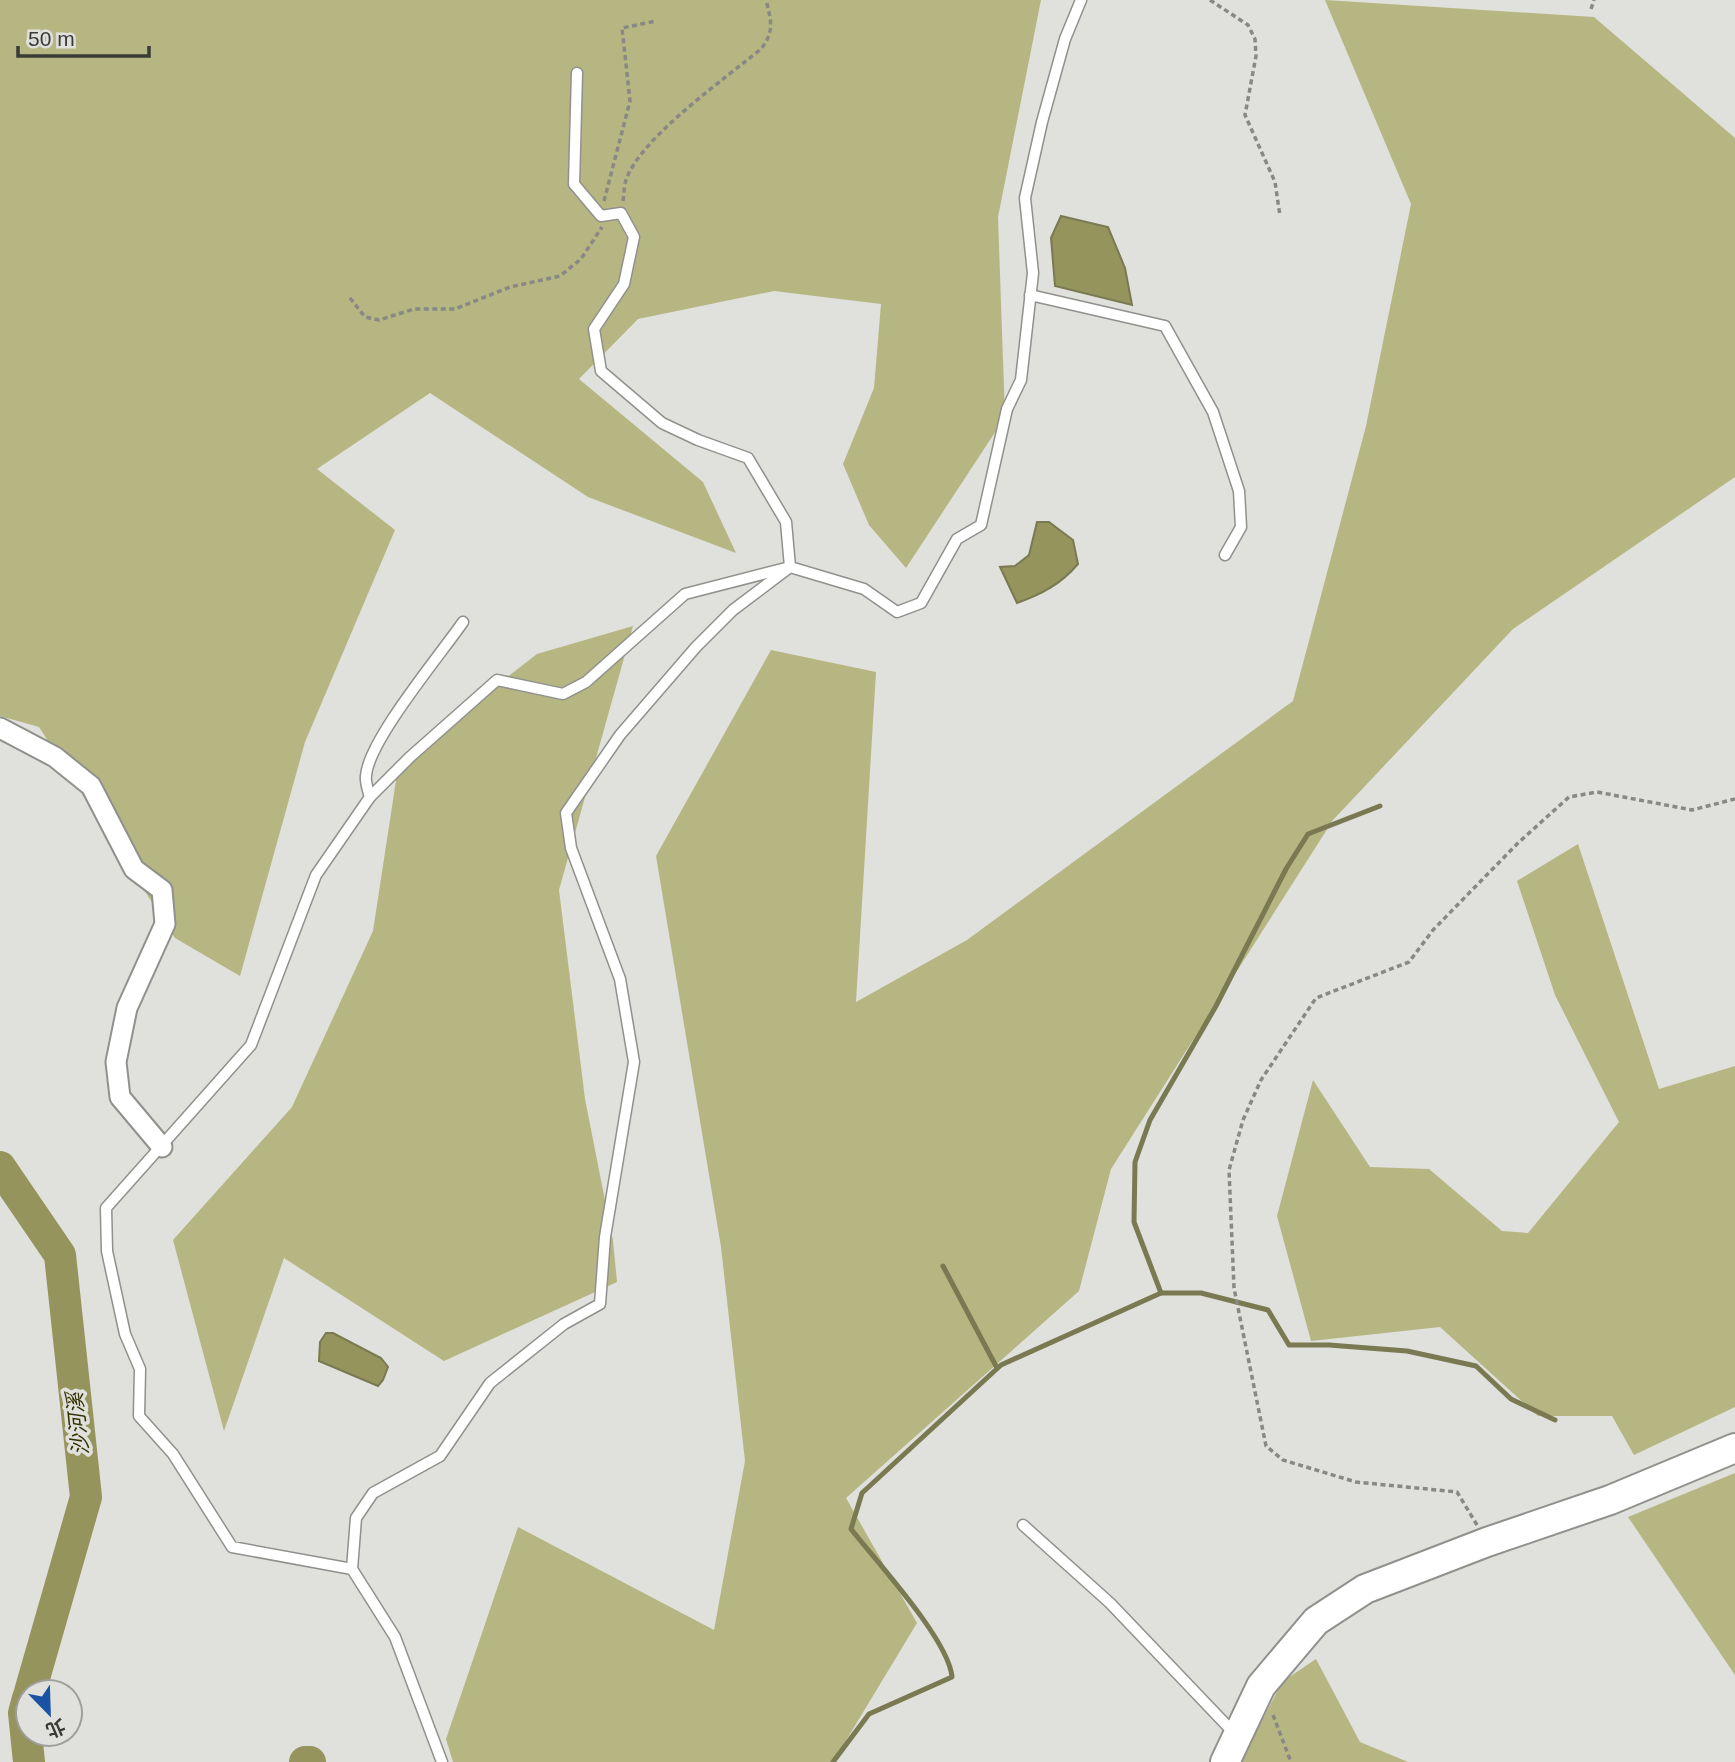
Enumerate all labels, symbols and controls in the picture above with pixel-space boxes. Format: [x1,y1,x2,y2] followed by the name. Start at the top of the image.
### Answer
[18,14,149,58] scale bar
[28,27,75,50] text: 50 m
[62,1389,92,1457] water label: 沙河溪
[14,1678,84,1748] north arrow
[43,1715,68,1742] text: 北

